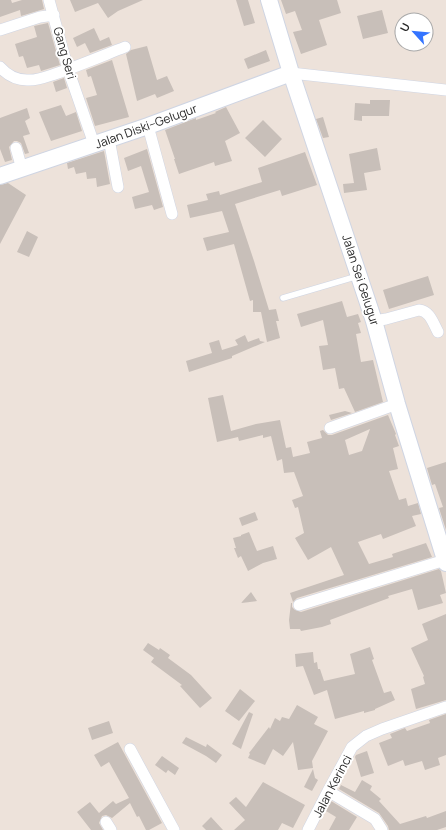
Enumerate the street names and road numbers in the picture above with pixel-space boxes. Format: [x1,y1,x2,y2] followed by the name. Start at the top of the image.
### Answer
[49,25,81,81] street label: Gang Seri
[93,99,200,152] street label: Jalan Diski–Gelugur
[338,232,384,328] street label: Jalan Sei Gelugur
[308,752,356,820] street label: Jalan Kerinci

